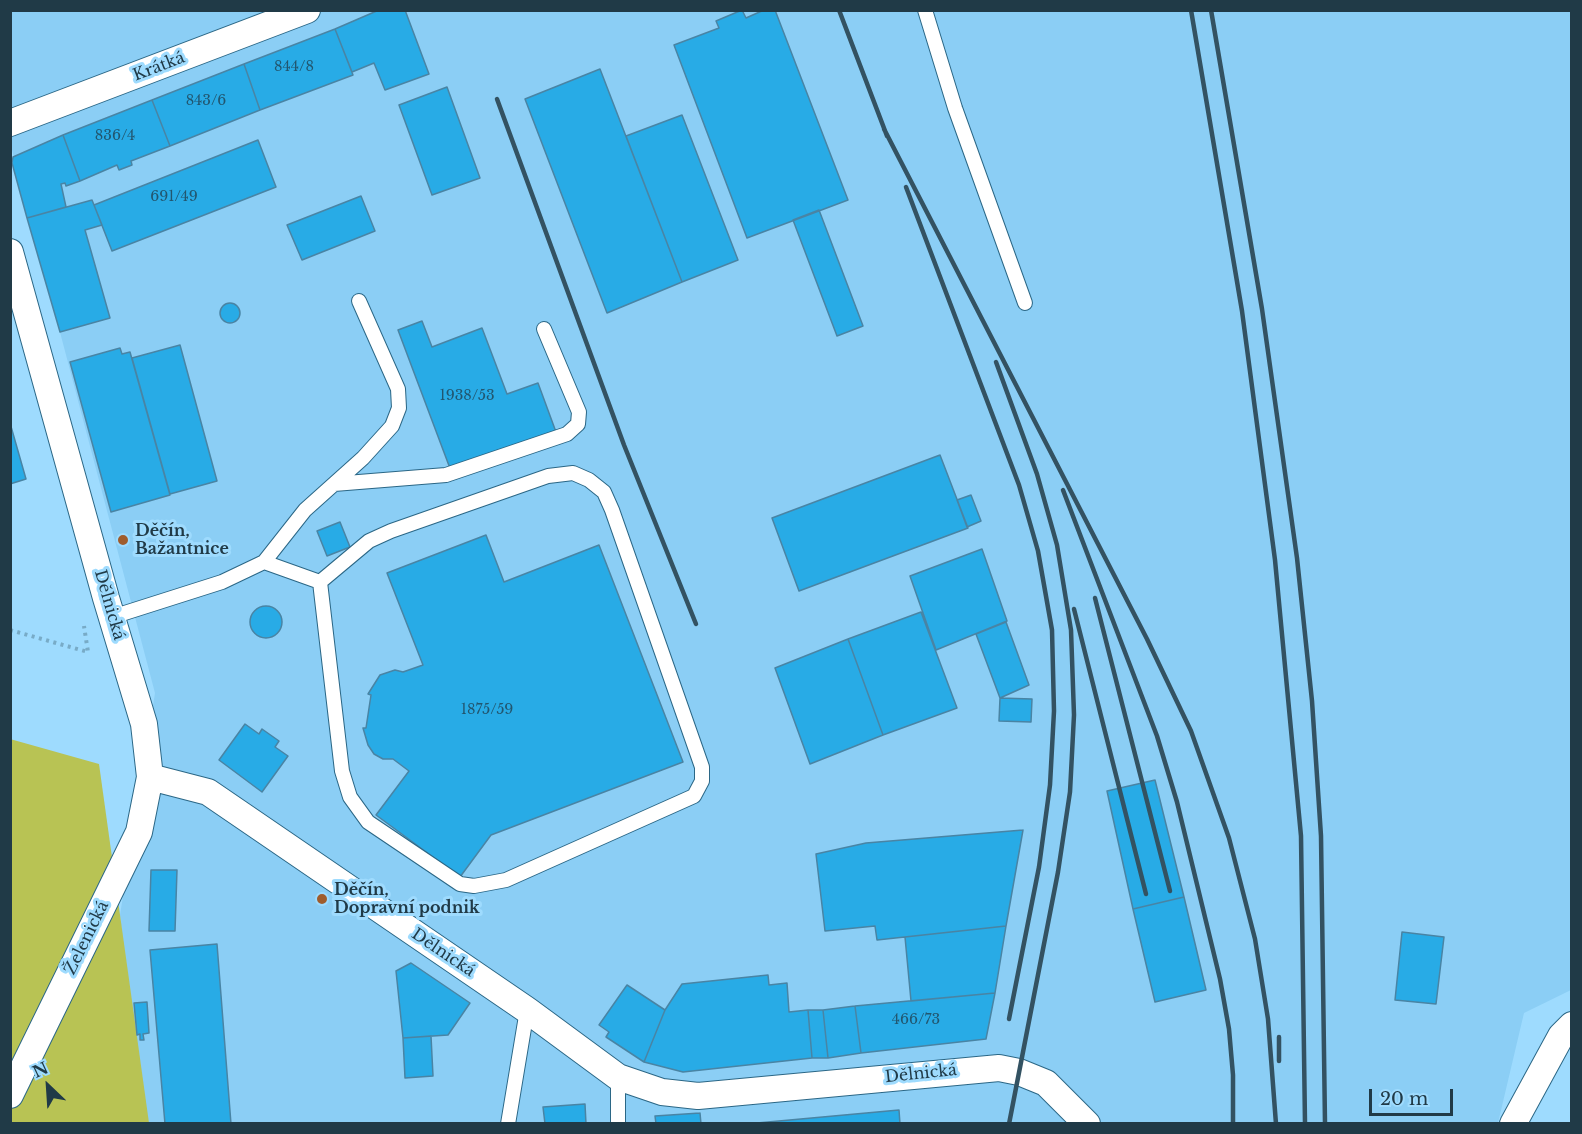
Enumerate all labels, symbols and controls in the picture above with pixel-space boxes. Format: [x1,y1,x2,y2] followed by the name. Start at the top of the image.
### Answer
[130,48,188,86] street label: Krátká
[274,59,314,75] house number: 844/8
[186,93,226,109] house number: 843/6
[95,128,135,144] house number: 836/4
[150,189,198,205] house number: 691/49
[439,388,495,404] house number: 1938/53
[135,521,229,559] place label: Děčín, Bažantnice
[116,533,130,547] marker: Děčín, Bažantnice
[90,568,128,642] street label: Dělnická
[461,702,513,718] house number: 1875/59
[334,880,480,918] place label: Děčín, Dopravní podnik
[315,892,329,906] marker: Děčín, Dopravní podnik
[61,898,113,978] street label: Želenická
[408,925,478,981] street label: Dělnická
[892,1012,940,1028] house number: 466/73
[18,1056,78,1116] north arrow
[29,1057,51,1082] text: N
[884,1061,958,1087] street label: Dělnická
[1372,1077,1456,1115] scale bar
[1380,1088,1428,1110] text: 20 m

